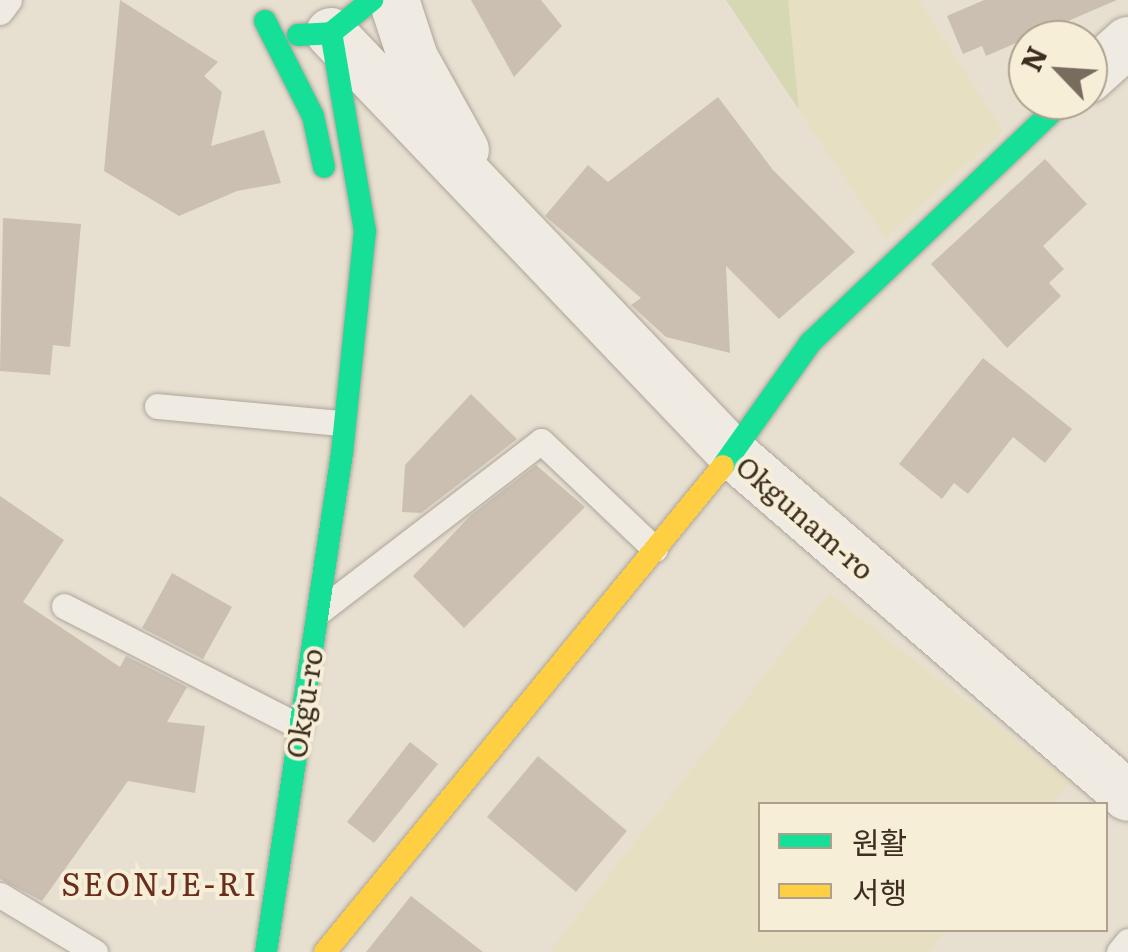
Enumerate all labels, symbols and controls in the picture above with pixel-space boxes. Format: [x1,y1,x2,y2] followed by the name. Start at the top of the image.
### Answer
[1008,20,1108,120] north arrow
[1009,39,1057,78] text: N
[730,448,882,586] street label: Okgunam-ro
[278,646,328,760] street label: Okgu-ro
[758,802,1108,932] legend
[852,819,907,863] text: 원활
[61,863,259,901] district label: SEONJE-RI
[852,869,907,913] text: 서행

